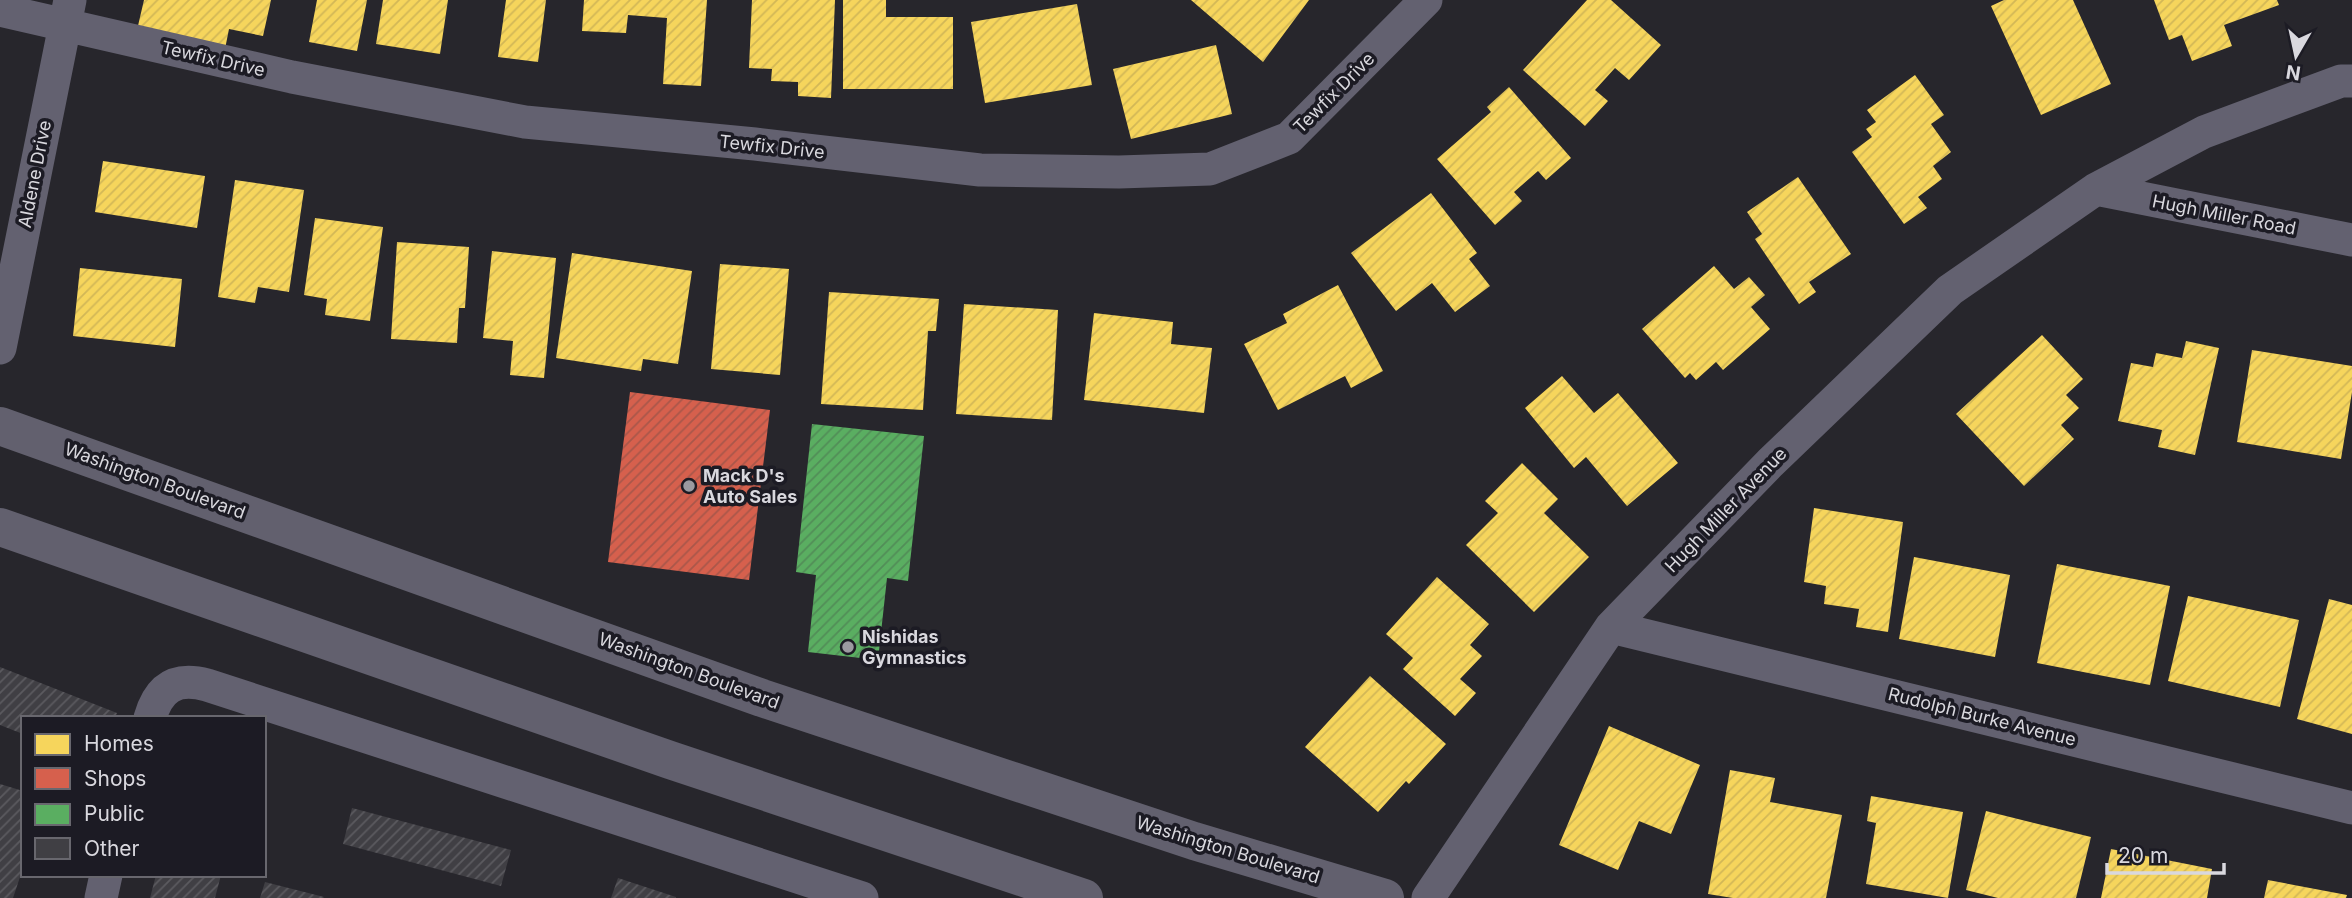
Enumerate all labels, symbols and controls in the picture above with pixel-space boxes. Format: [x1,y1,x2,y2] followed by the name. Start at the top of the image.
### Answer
[2261,21,2331,91] north arrow
[159,36,267,81] street label: Tewfix Drive
[1289,48,1378,137] street label: Tewfix Drive
[2284,60,2302,85] text: N
[14,118,55,229] street label: Aldene Drive
[718,131,826,162] street label: Tewfix Drive
[2151,190,2298,239] street label: Hugh Miller Road
[62,438,248,523] street label: Washington Boulevard
[1661,443,1791,577] street label: Hugh Miller Avenue
[703,465,797,507] place label: Mack D's Auto Sales
[681,478,697,494] marker: Mack D's Auto Sales
[862,626,967,668] place label: Nishidas Gymnastics
[596,628,782,713] street label: Washington Boulevard
[840,639,856,655] marker: Nishidas Gymnastics
[1886,683,2078,750] street label: Rudolph Burke Avenue
[21,716,266,877] legend
[84,731,154,756] text: Homes
[84,766,146,791] text: Shops
[84,801,145,826] text: Public
[1134,812,1322,887] street label: Washington Boulevard
[2107,832,2224,876] scale bar
[84,836,140,861] text: Other
[2118,843,2168,868] text: 20 m

